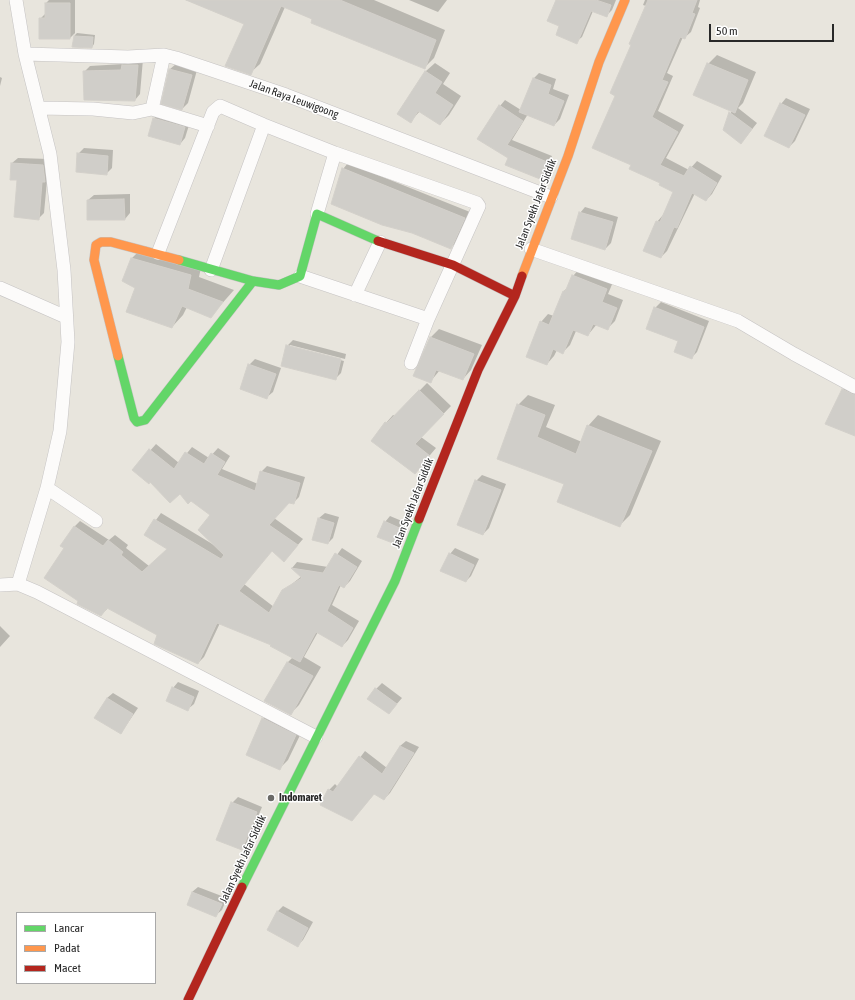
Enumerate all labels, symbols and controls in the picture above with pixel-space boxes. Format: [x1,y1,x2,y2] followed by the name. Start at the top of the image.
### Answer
[711,16,836,42] scale bar
[716,24,738,38] text: 50 m
[248,77,340,121] street label: Jalan Raya Leuwigoong
[513,157,559,251] street label: Jalan Syekh Jafar Siddik
[390,456,436,550] street label: Jalan Syekh Jafar Siddik
[279,791,322,805] place label: Indomaret
[266,793,276,803] marker: Indomaret
[217,813,269,905] street label: Jalan Syekh Jafar Siddik
[16,912,156,984] legend
[54,921,84,935] text: Lancar
[54,941,80,955] text: Padat
[54,961,81,975] text: Macet

